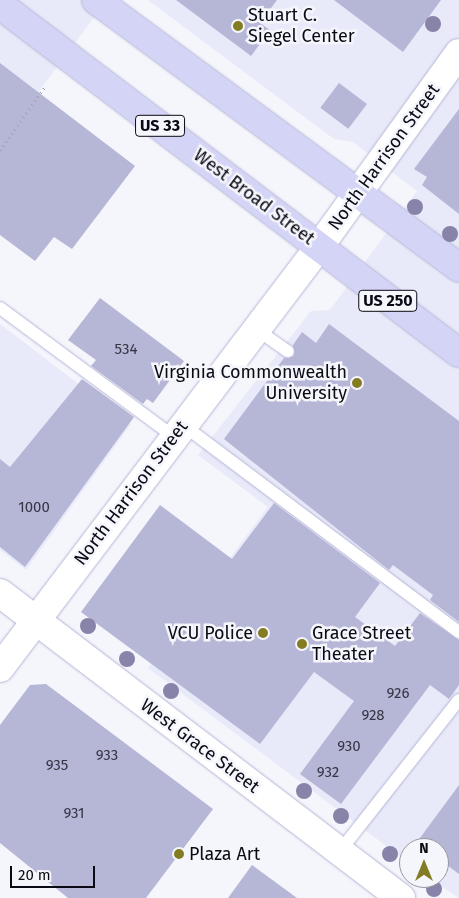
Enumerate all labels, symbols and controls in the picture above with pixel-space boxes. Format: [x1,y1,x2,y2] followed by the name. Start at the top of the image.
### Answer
[248,5,355,48] place label: Stuart C. Siegel Center
[232,20,244,32] marker: Stuart C. Siegel Center
[324,80,444,234] street label: North Harrison Street
[135,112,185,140] road number: US 33
[189,144,319,250] street label: West Broad Street
[358,288,418,314] road number: US 250
[115,341,137,359] house number: 534
[154,362,347,404] place label: Virginia Commonwealth University
[351,377,363,389] marker: Virginia Commonwealth University
[70,416,192,570] street label: North Harrison Street
[18,499,50,517] house number: 1000
[168,622,253,644] place label: VCU Police
[312,623,411,666] place label: Grace Street Theater
[257,627,269,639] marker: VCU Police
[296,638,308,650] marker: Grace Street Theater
[387,685,409,703] house number: 926
[136,694,264,798] street label: West Grace Street
[361,707,385,725] house number: 928
[337,738,361,756] house number: 930
[96,747,118,765] house number: 933
[46,757,68,775] house number: 935
[317,764,339,782] house number: 932
[63,805,85,823] house number: 931
[399,838,449,888] north arrow
[419,840,429,857] text: N
[189,843,260,865] place label: Plaza Art
[173,848,185,860] marker: Plaza Art
[12,856,98,888] scale bar
[18,866,51,884] text: 20 m

